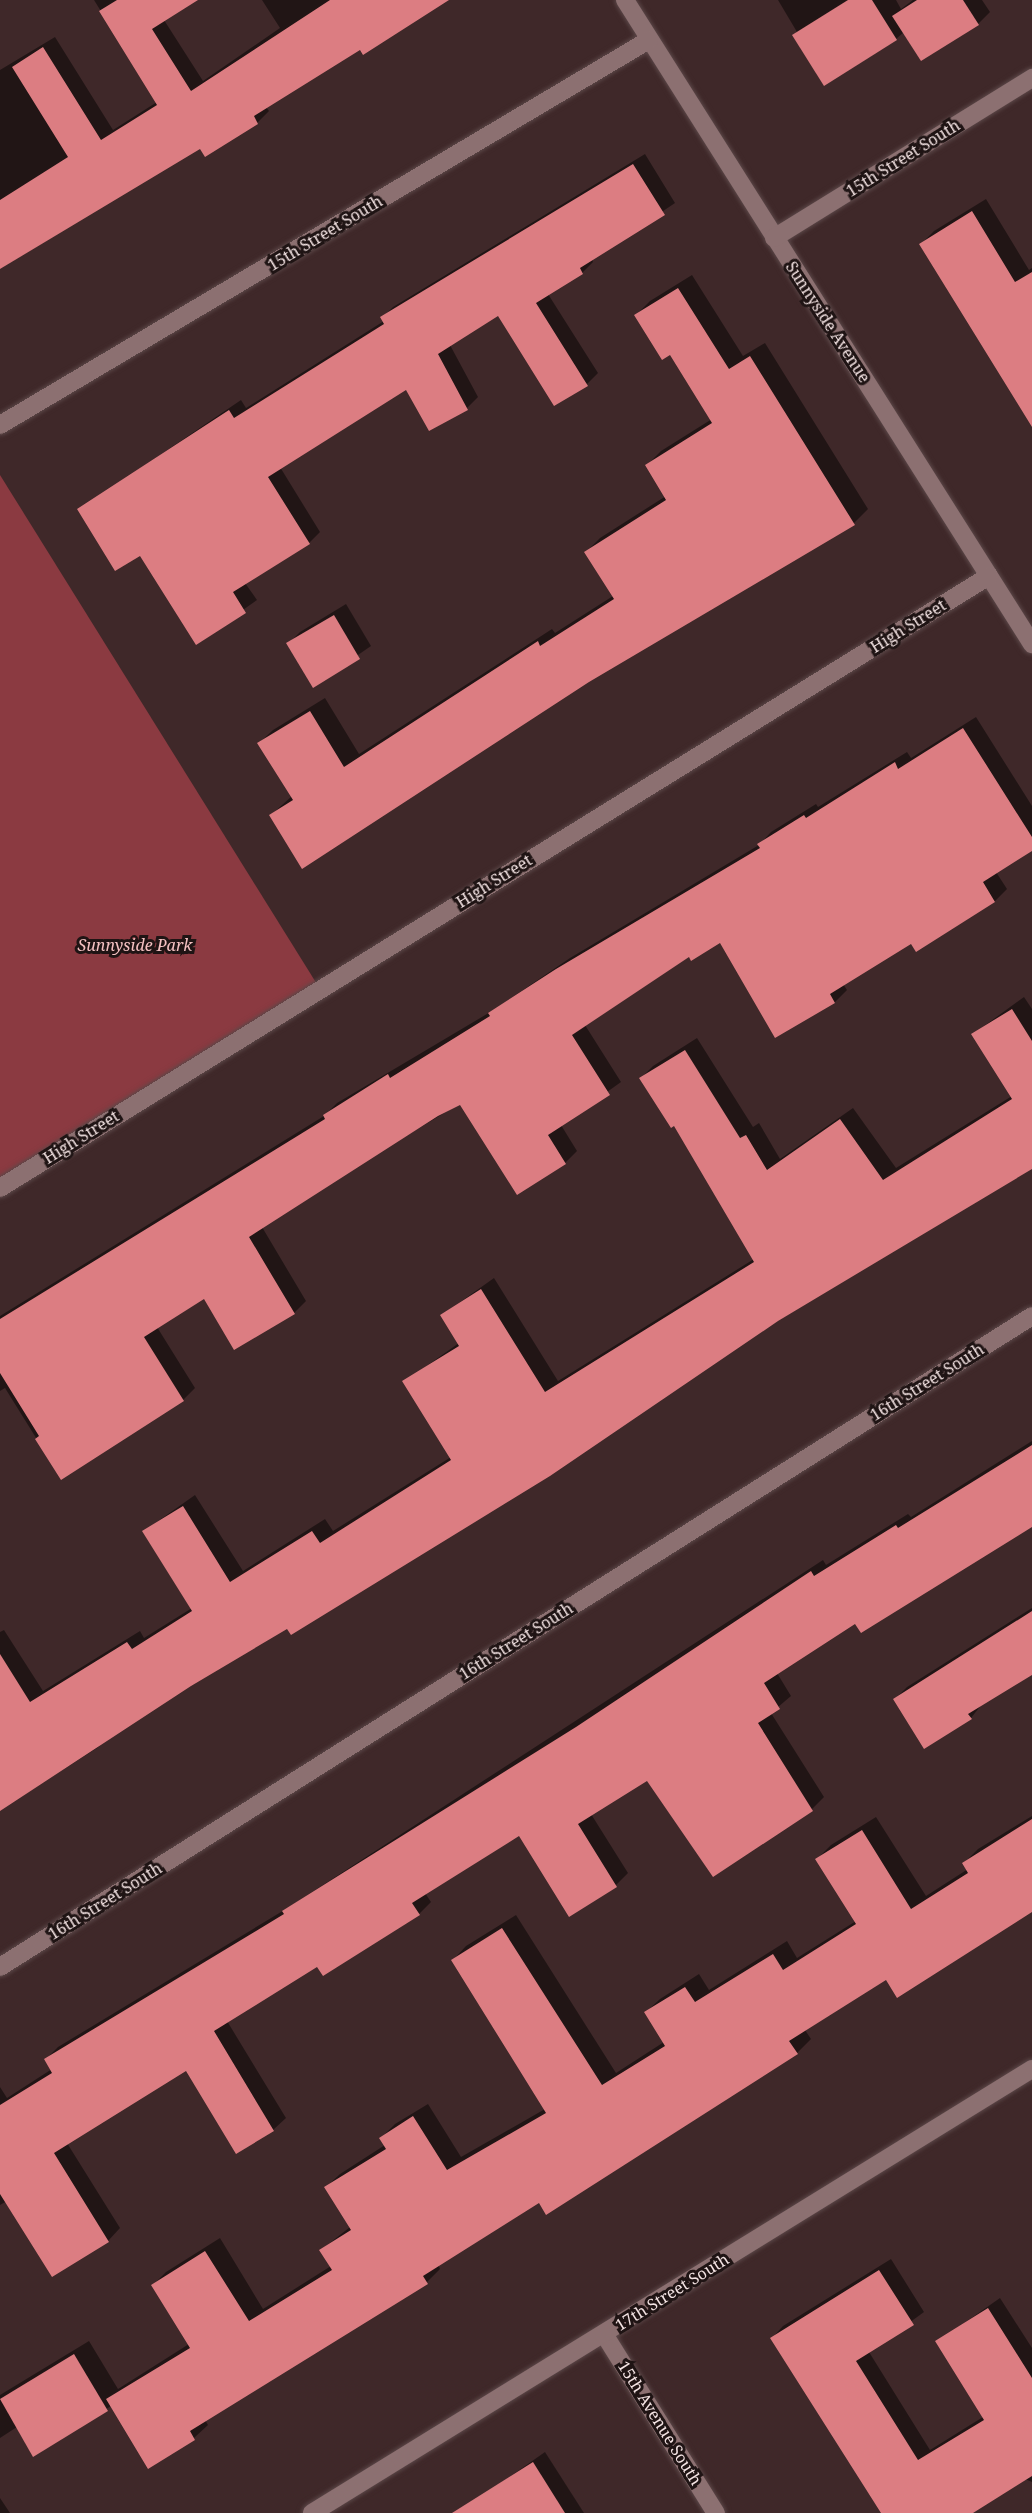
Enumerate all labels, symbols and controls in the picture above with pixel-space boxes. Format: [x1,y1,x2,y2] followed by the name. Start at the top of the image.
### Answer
[843,115,963,201] street label: 15th Street South
[264,191,386,275] street label: 15th Street South
[782,258,874,386] street label: Sunnyside Avenue
[867,595,949,657] street label: High Street
[453,850,535,912] street label: High Street
[78,935,192,955] park label: Sunnyside Park
[40,1106,122,1168] street label: High Street
[867,1339,987,1425] street label: 16th Street South
[456,1598,576,1684] street label: 16th Street South
[45,1858,165,1944] street label: 16th Street South
[612,2249,732,2335] street label: 17th Street South
[614,2357,706,2489] street label: 15th Avenue South

